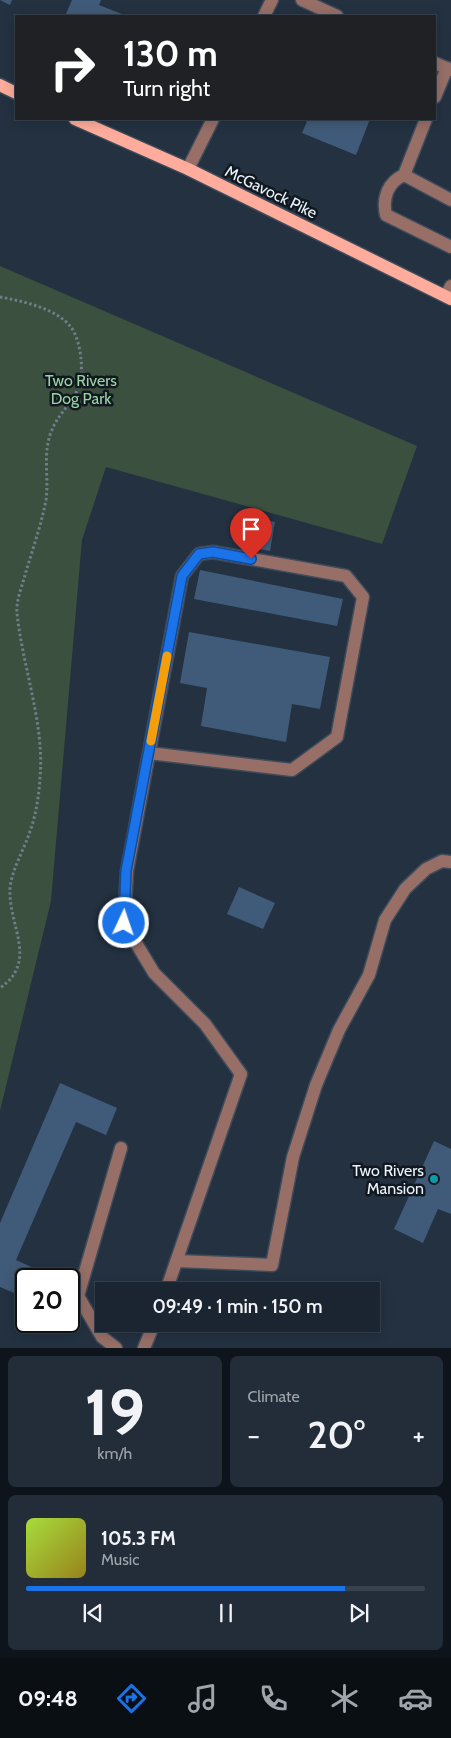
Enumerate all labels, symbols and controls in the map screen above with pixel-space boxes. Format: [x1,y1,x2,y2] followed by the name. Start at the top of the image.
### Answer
[123,32,218,75] text: 130 m
[40,35,105,100] icon: right
[123,75,210,102] text: Turn right
[222,162,320,222] street label: McGavock Pike
[45,371,117,408] park label: Two Rivers Dog Park
[230,508,272,559] pin
[237,515,265,543] icon: arrive
[97,896,149,948] position arrow
[352,1161,424,1198] place label: Two Rivers Mansion
[428,1173,440,1185] marker: Two Rivers Mansion
[15,1268,80,1333] speed limit sign: 20
[152,1295,323,1318] text: 09:49 · 1 min · 150 m
[84,1372,145,1451] text: 19
[248,1387,300,1406] text: Climate
[307,1411,365,1458] text: 20°
[248,1418,260,1452] text: −
[413,1418,425,1452] text: +
[97,1444,132,1463] text: km/h
[101,1527,176,1550] text: 105.3 FM
[101,1550,139,1569] text: Music
[79,1599,107,1627] icon: previous
[212,1599,240,1627] icon: pause
[345,1599,373,1627] icon: next
[114,1681,149,1716] icon: directions
[185,1681,220,1716] icon: music
[256,1681,291,1716] icon: phone
[327,1681,362,1716] icon: climate
[398,1681,433,1716] icon: car
[18,1685,78,1712] text: 09:48

